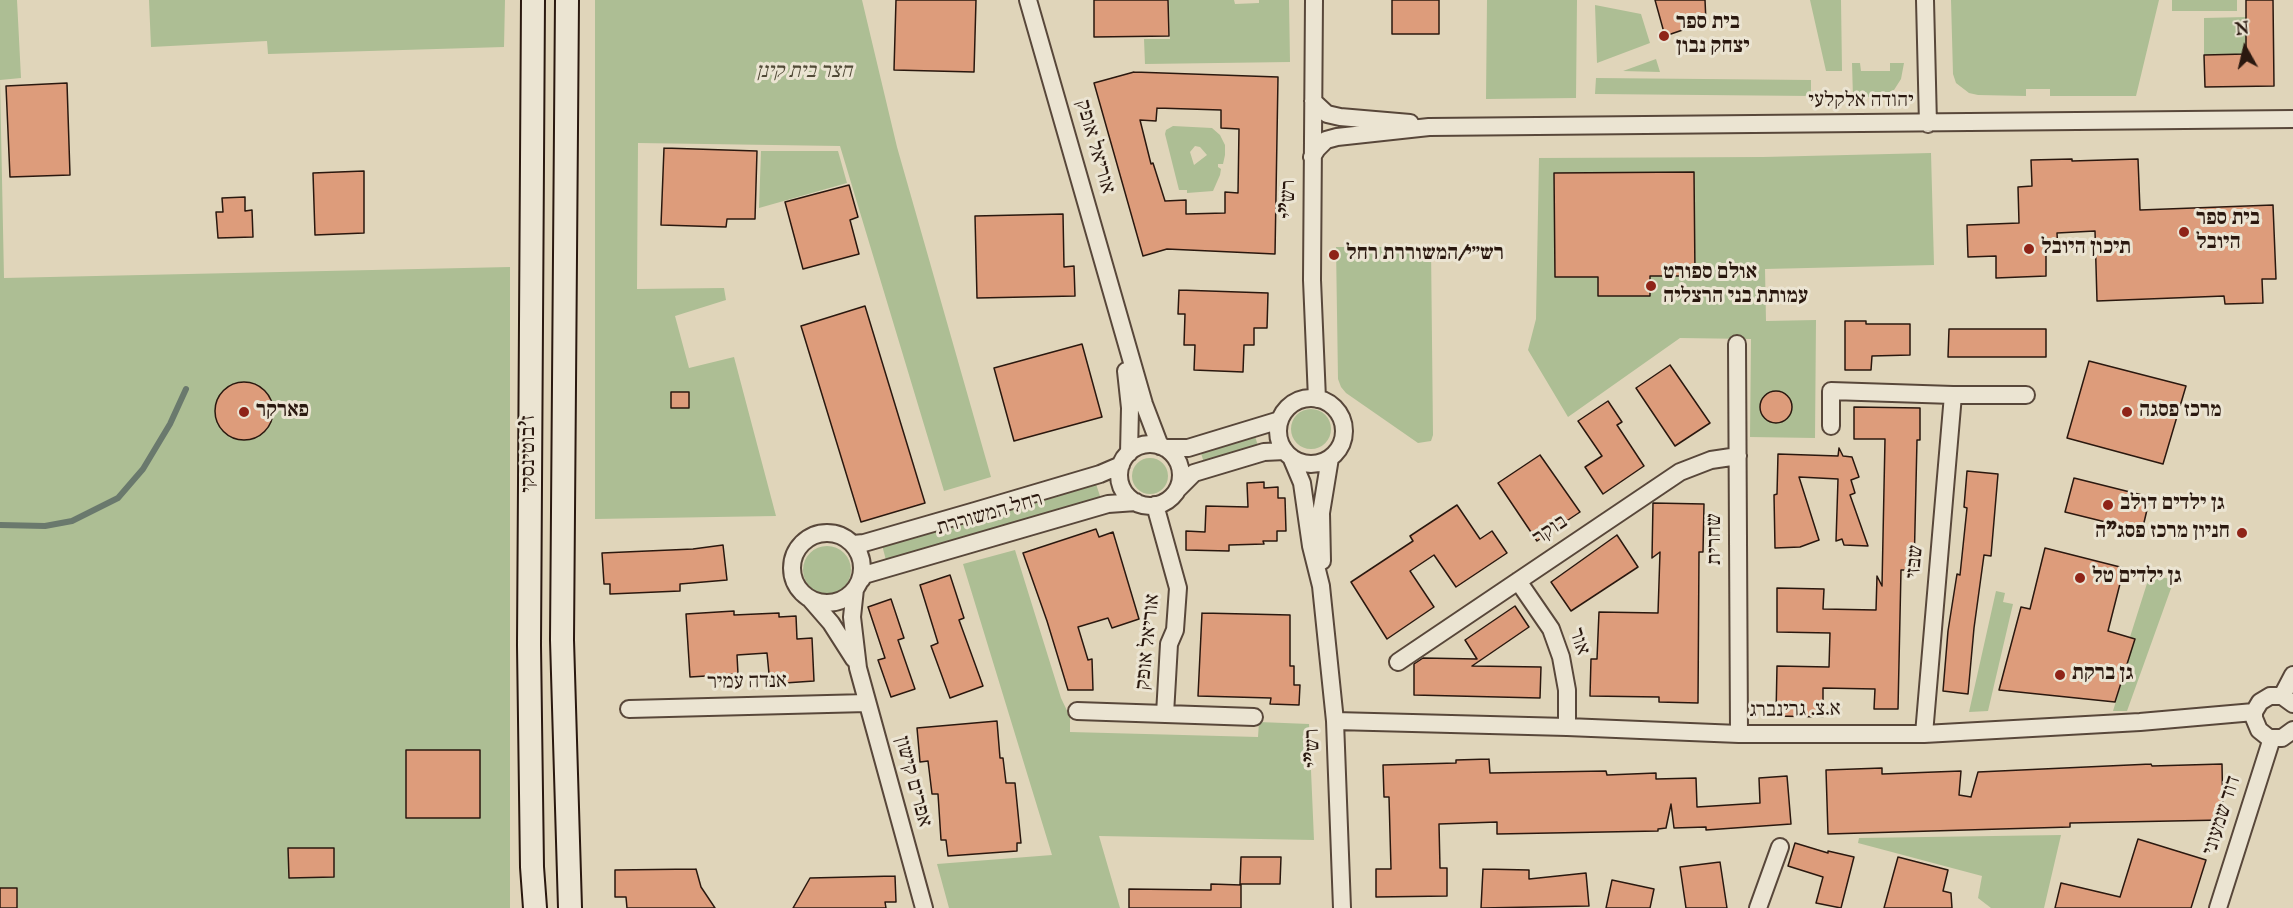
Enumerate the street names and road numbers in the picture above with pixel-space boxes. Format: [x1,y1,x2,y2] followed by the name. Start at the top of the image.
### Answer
[1808,89,1914,115] street label: יהודה אלקלעי
[1069,97,1119,197] street label: אוריאל אופק
[1277,179,1303,219] street label: רש"י
[517,415,543,493] street label: ז'בוטינסקי
[934,488,1046,542] street label: רחל המשוררת
[1529,510,1573,552] street label: בוקר
[1703,513,1729,565] street label: שחרית
[1902,544,1930,580] street label: שבזי
[1131,593,1167,691] street label: אוריאל אופק
[1562,625,1594,659] street label: אור
[707,670,787,696] street label: אנדה עמיר
[1749,698,1841,724] street label: א.צ. גרינברג
[1301,728,1327,768] street label: רש"י
[888,734,936,830] street label: אפרים קישון
[2198,773,2248,859] street label: דוד שמעוני

